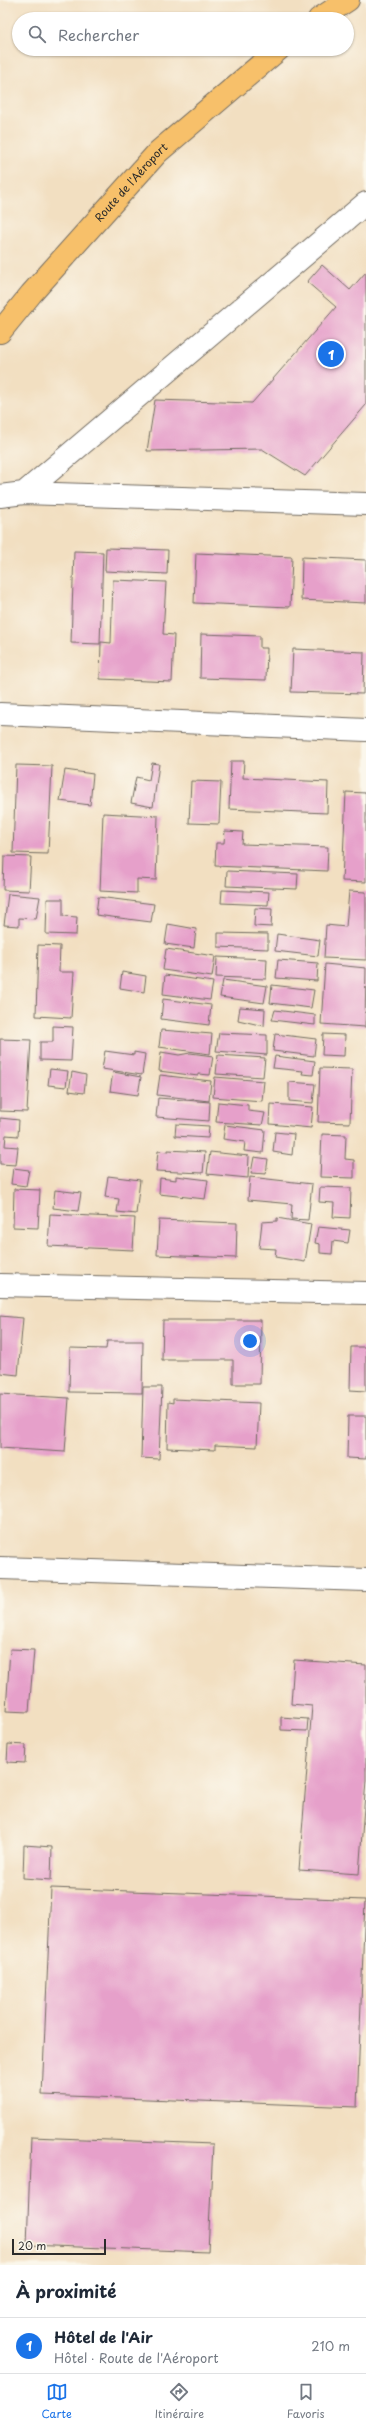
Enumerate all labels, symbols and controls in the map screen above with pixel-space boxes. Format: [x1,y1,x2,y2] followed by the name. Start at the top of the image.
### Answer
[12,12,354,56] search box
[26,23,48,45] icon: search
[58,23,139,46] text: Rechercher
[90,138,171,225] street label: Route de l'Aéroport
[318,339,344,369] pin: 1
[240,1331,260,1351] your location
[12,2237,106,2256] scale bar
[18,2237,46,2254] text: 20 m
[16,2278,116,2304] text: À proximité
[54,2325,153,2348] text: Hôtel de l'Air
[26,2336,32,2355] text: 1
[311,2336,350,2355] text: 210 m
[54,2348,219,2367] text: Hôtel · Route de l'Aéroport
[41,2381,72,2422] tab: Carte
[155,2381,204,2422] tab: Itinéraire
[287,2381,325,2422] tab: Favoris

